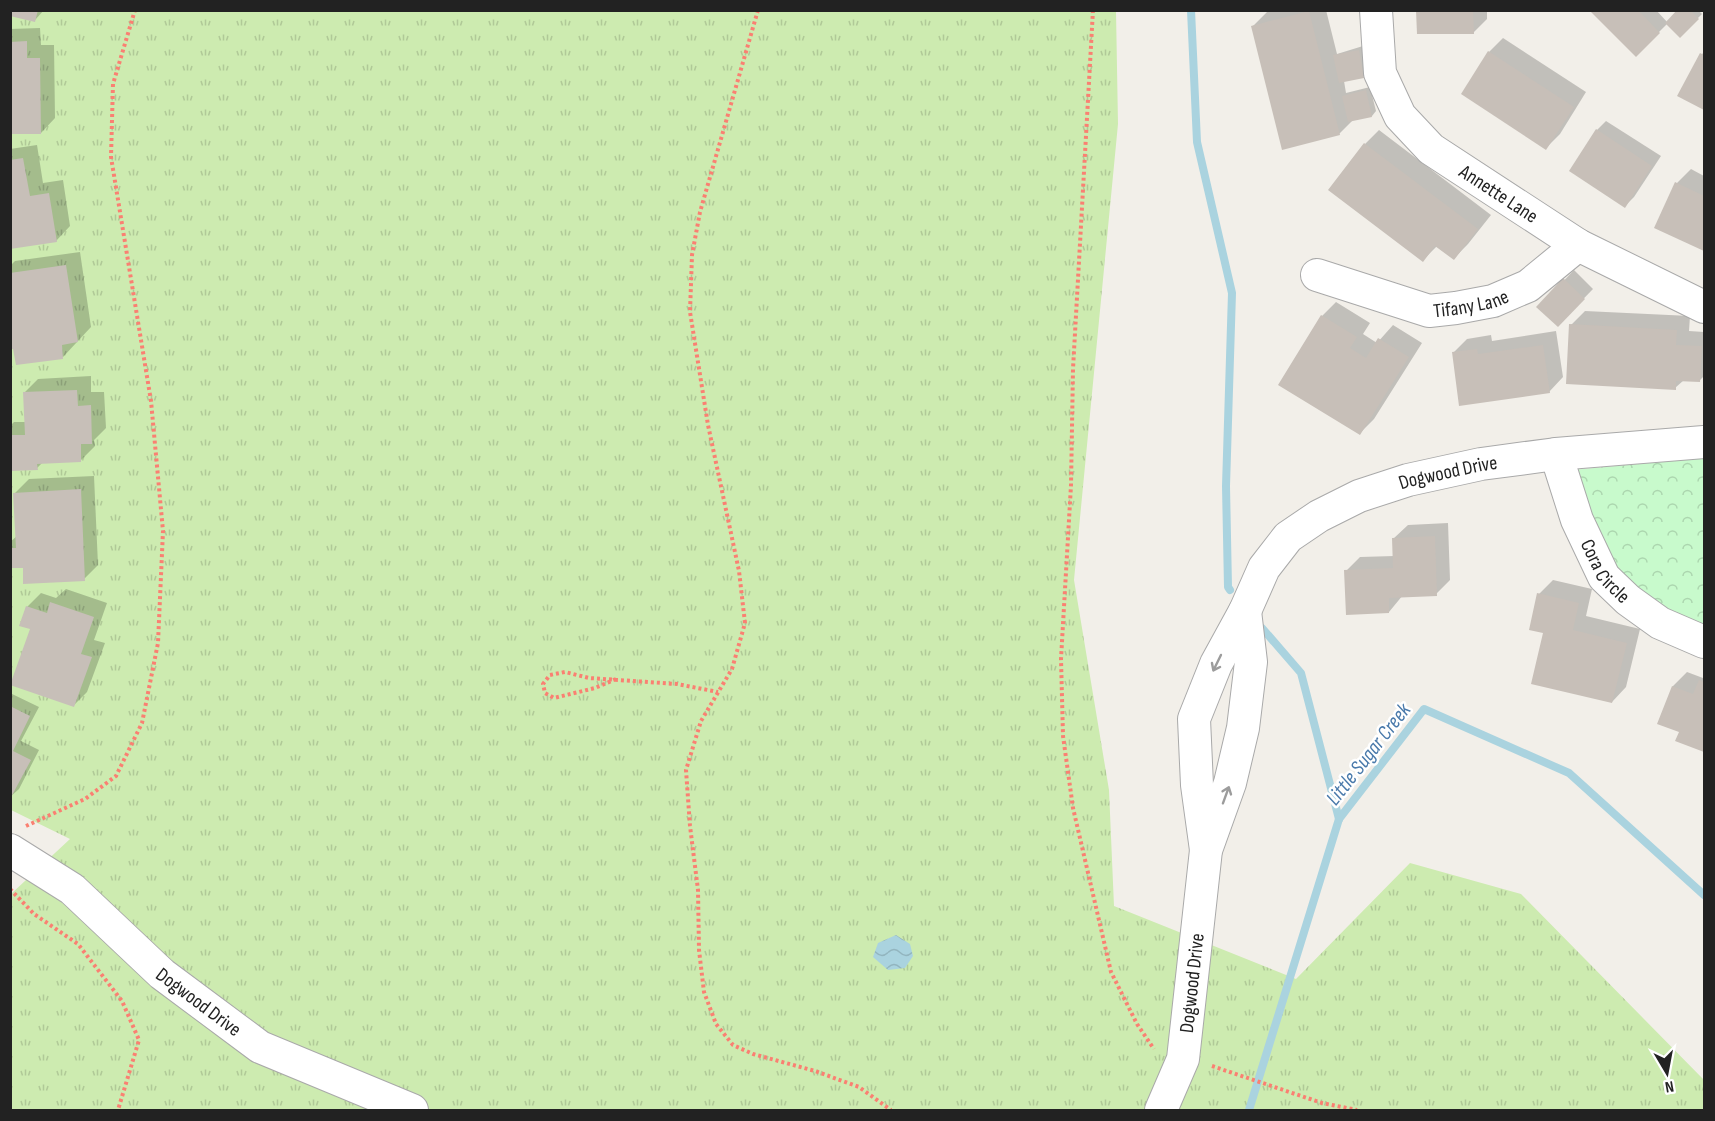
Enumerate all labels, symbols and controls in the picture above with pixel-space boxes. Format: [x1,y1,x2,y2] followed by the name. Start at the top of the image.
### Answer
[1454,159,1542,229] street label: Annette Lane
[1432,285,1513,323] street label: Tifany Lane
[1396,451,1499,495] street label: Dogwood Drive
[1575,535,1635,609] street label: Cora Circle
[1211,653,1223,671] one-way arrow
[1321,697,1417,810] water label: Little Sugar Creek
[1221,786,1232,805] one-way arrow
[1175,932,1210,1034] street label: Dogwood Drive
[151,963,246,1042] street label: Dogwood Drive
[1637,1043,1697,1103] north arrow
[1663,1076,1675,1096] text: N

